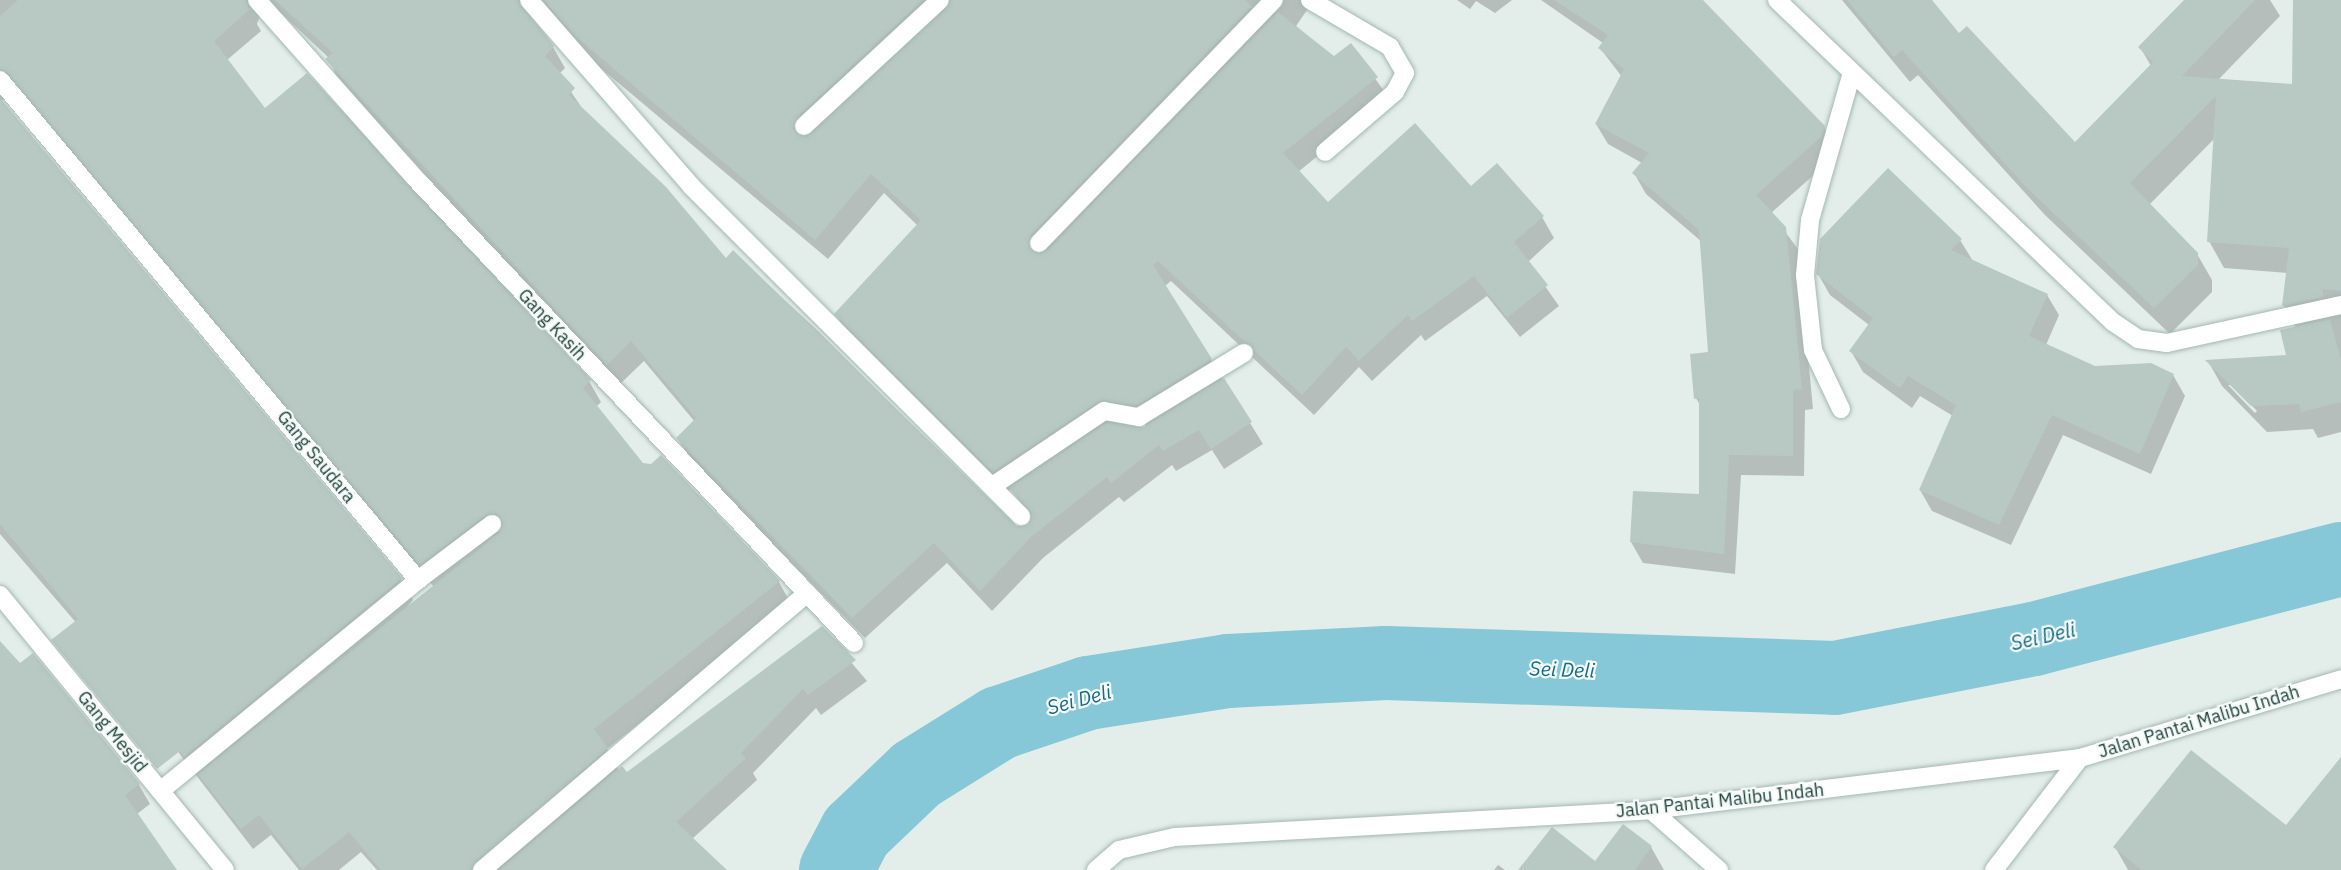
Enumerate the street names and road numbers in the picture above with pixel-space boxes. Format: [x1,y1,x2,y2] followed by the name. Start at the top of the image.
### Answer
[513,285,591,365] street label: Gang Kasih
[272,406,360,508] street label: Gang Saudara
[2096,681,2302,763] street label: Jalan Pantai Malibu Indah
[73,687,151,777] street label: Gang Mesjid
[1615,779,1825,823] street label: Jalan Pantai Malibu Indah

